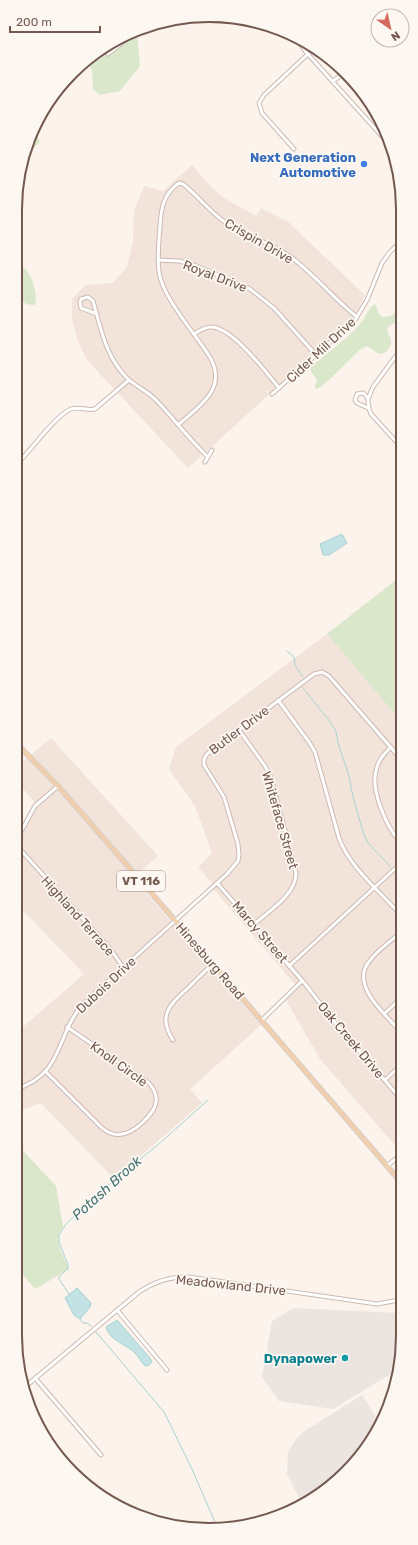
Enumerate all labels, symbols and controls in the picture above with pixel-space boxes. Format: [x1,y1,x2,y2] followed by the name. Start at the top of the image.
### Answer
[10,8,100,34] scale bar
[370,8,410,48] north arrow
[16,15,52,29] text: 200 m
[388,28,402,44] text: N
[250,150,356,180] place label: Next Generation Automotive
[359,159,369,169] marker: Next Generation Automotive
[222,215,296,267] street label: Crispin Drive
[181,257,249,295] street label: Royal Drive
[283,314,359,386] street label: Cider Mill Drive
[206,703,272,757] street label: Butler Drive
[259,769,301,871] street label: Whiteface Street
[117,871,165,891] road number: VT 116
[38,873,118,960] street label: Highland Terrace
[229,898,291,966] street label: Marcy Street
[172,920,247,1003] street label: Hinesburg Road
[73,954,139,1016] street label: Dubois Drive
[315,999,387,1081] street label: Oak Creek Drive
[88,1038,150,1090] street label: Knoll Circle
[69,1152,146,1224] water label: Potash Brook
[175,1272,287,1298] street label: Meadowland Drive
[264,1351,337,1366] place label: Dynapower
[340,1353,350,1363] marker: Dynapower

